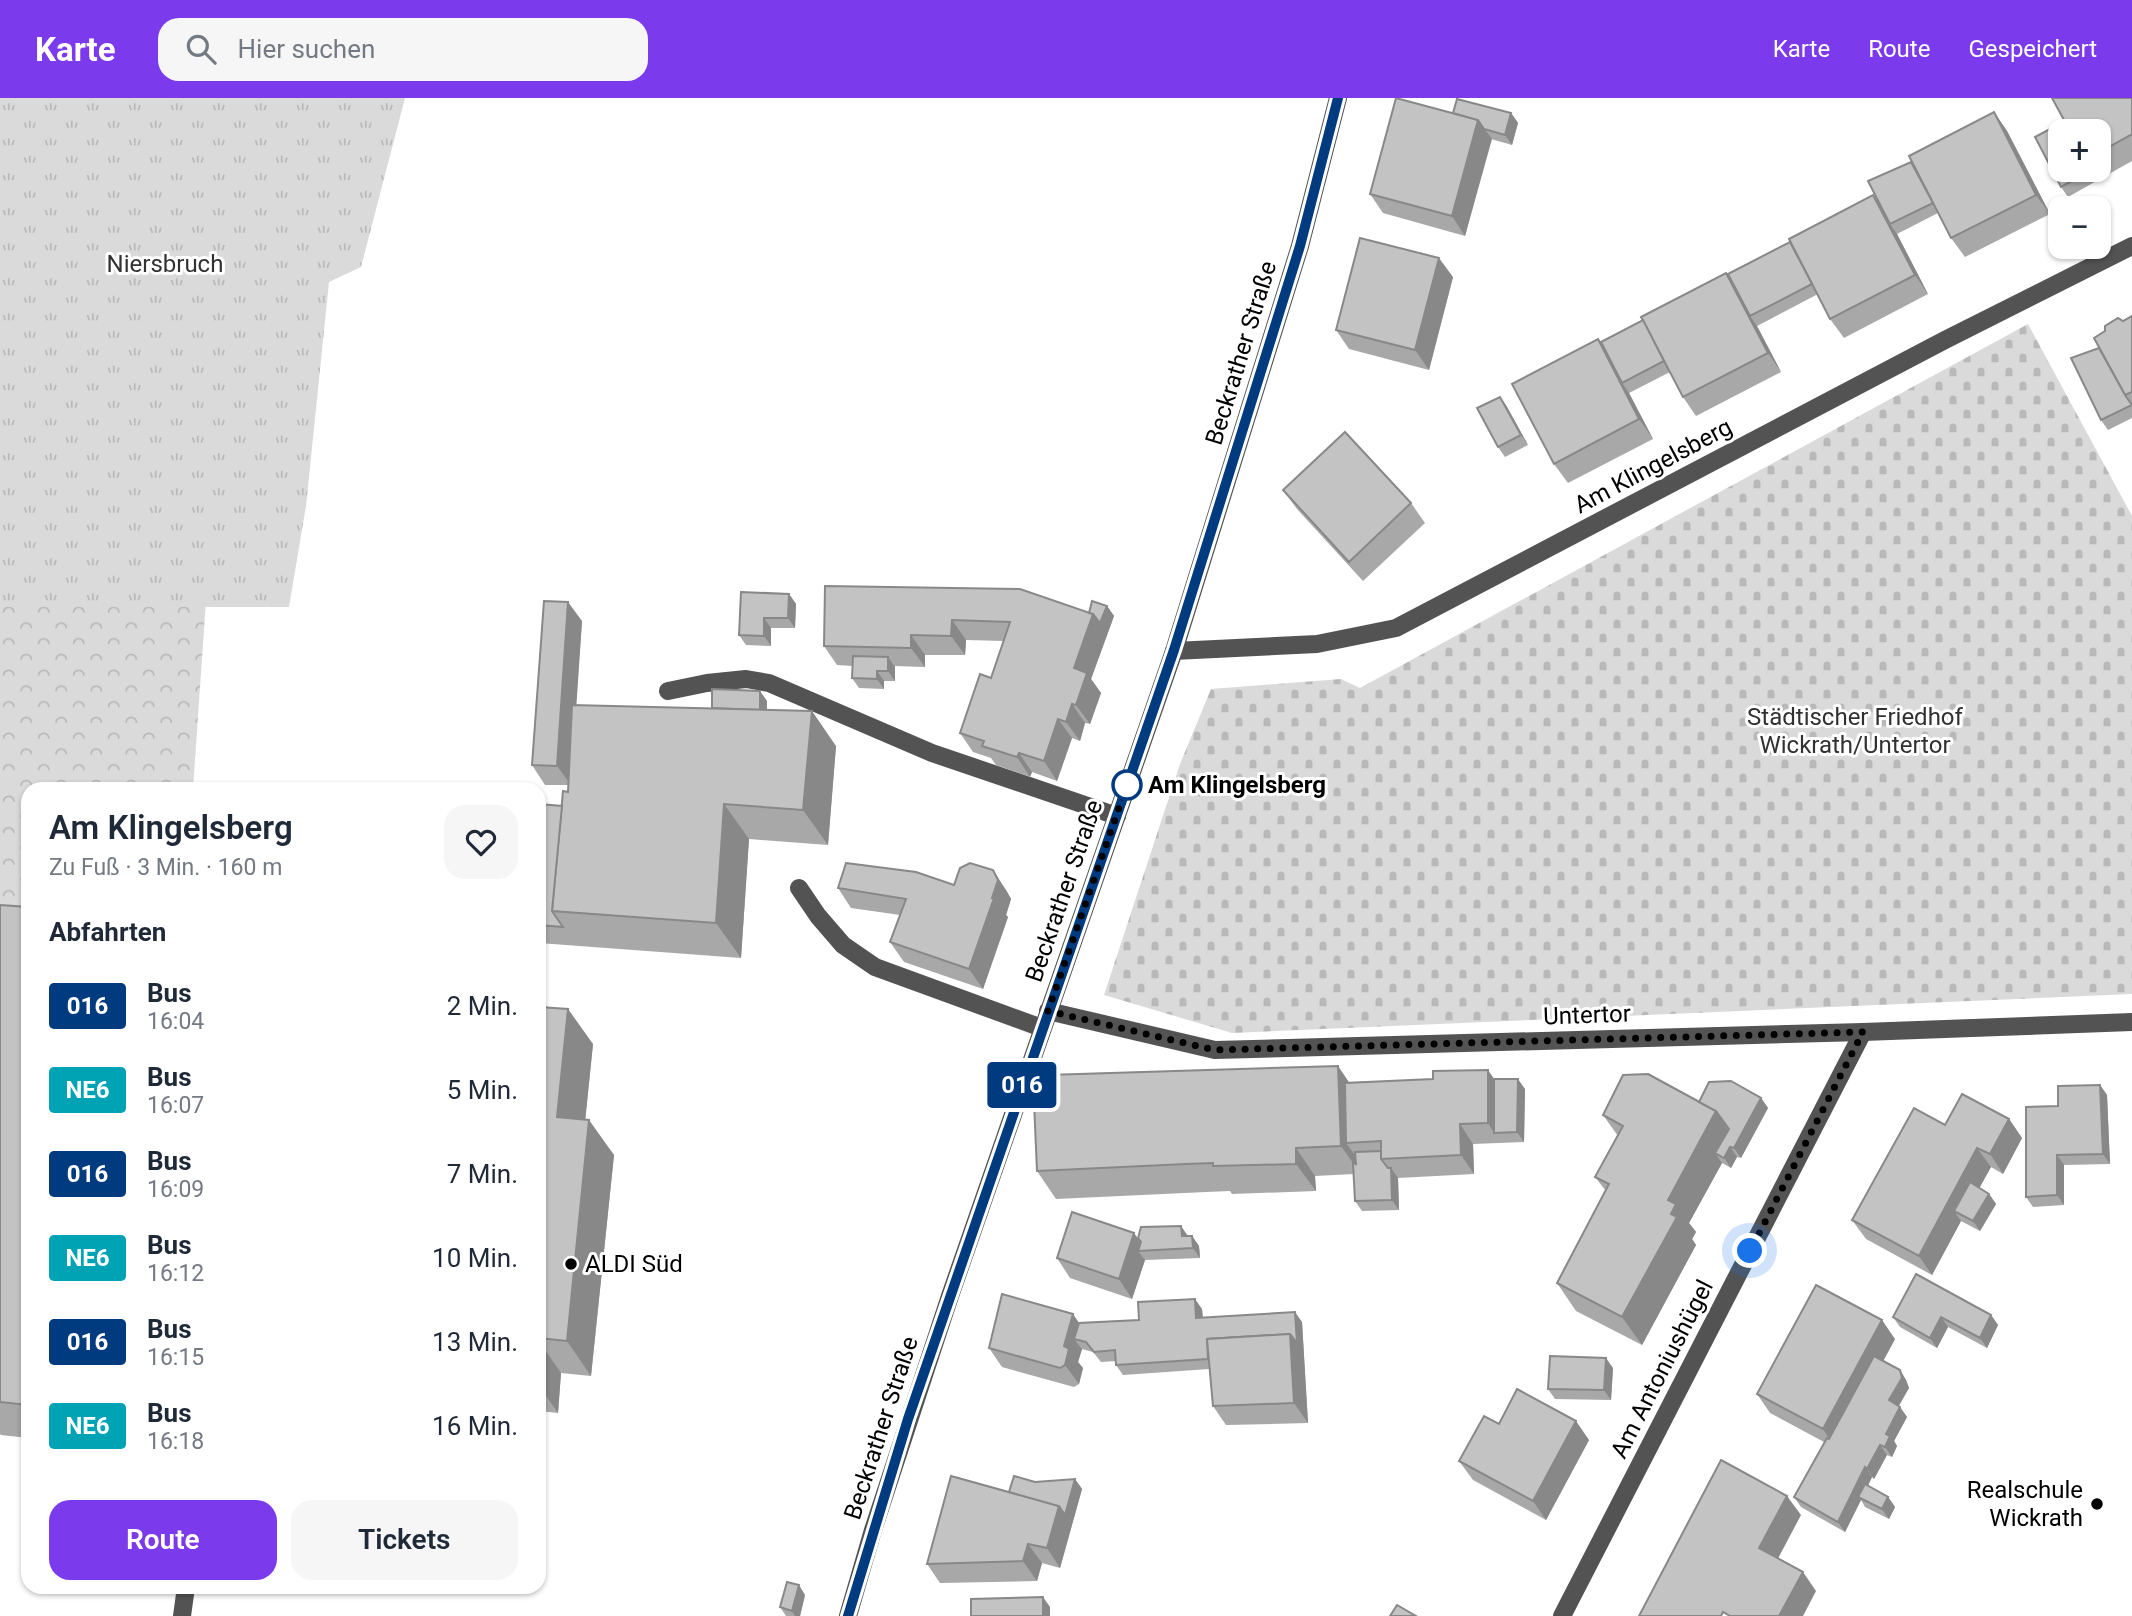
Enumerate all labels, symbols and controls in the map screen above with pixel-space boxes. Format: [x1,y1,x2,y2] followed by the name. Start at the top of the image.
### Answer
[158,18,648,81] search box
[35,30,116,69] text: Karte
[182,30,220,68] icon: search
[238,34,375,64] text: Hier suchen
[1773,35,1830,63] text: Karte
[1868,35,1930,63] text: Route
[1968,35,2097,63] text: Gespeichert
[2048,119,2111,259] map controls
[2048,119,2111,182] button: +
[2048,196,2111,259] button: −
[107,250,223,278] park label: Niersbruch
[1200,258,1282,448] street label: Beckrather Straße
[1569,413,1737,519] street label: Am Klingelsberg
[1747,703,1964,759] park label: Städtischer Friedhof Wickrath/Untertor
[1112,770,1142,800] marker: Am Klingelsberg
[1148,771,1326,799] place label: Am Klingelsberg
[1020,796,1108,986] street label: Beckrather Straße
[444,805,518,879] button: heart
[49,808,293,847] text: Am Klingelsberg
[49,854,282,881] text: Zu Fuß · 3 Min. · 160 m
[49,917,166,947] text: Abfahrten
[147,978,192,1008] text: Bus
[447,991,518,1021] text: 2 Min.
[67,992,108,1020] text: 016
[1543,999,1631,1031] street label: Untertor
[147,1008,204,1035] text: 16:04
[147,1062,192,1092] text: Bus
[982,1062,1062,1108] line badge: 016
[1001,1071,1043,1099] text: 016
[447,1075,518,1105] text: 5 Min.
[65,1076,110,1104] text: NE6
[147,1092,204,1119] text: 16:07
[147,1146,192,1176] text: Bus
[447,1159,518,1189] text: 7 Min.
[67,1160,108,1188] text: 016
[147,1176,204,1203] text: 16:09
[147,1230,192,1260] text: Bus
[1732,1233,1767,1268] your location
[432,1243,518,1273] text: 10 Min.
[65,1244,110,1272] text: NE6
[585,1250,683,1278] place label: ALDI Süd
[563,1256,579,1272] marker: ALDI Süd
[147,1260,204,1287] text: 16:12
[1605,1275,1719,1463] street label: Am Antoniushügel
[147,1314,192,1344] text: Bus
[432,1327,518,1357] text: 13 Min.
[67,1328,108,1356] text: 016
[838,1333,924,1523] street label: Beckrather Straße
[147,1344,204,1371] text: 16:15
[147,1398,192,1428] text: Bus
[432,1411,518,1441] text: 16 Min.
[65,1412,110,1440] text: NE6
[147,1428,204,1455] text: 16:18
[1967,1476,2083,1532] place label: Realschule Wickrath
[2089,1496,2105,1512] marker: Realschule Wickrath
[49,1500,277,1580] button: Route
[291,1500,518,1580] button: Tickets

